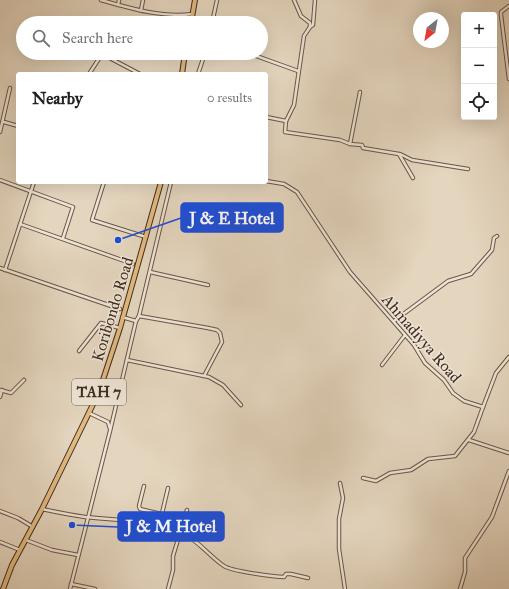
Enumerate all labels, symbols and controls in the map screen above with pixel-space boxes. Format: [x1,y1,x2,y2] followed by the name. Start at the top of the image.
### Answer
[413,12,449,48] north arrow
[461,12,497,120] map controls
[461,12,497,48] button: +
[16,16,268,60] search box
[30,27,52,49] icon: search
[62,29,133,47] text: Search here
[461,48,497,84] button: −
[461,84,497,120] button: locate
[32,88,83,109] text: Nearby
[207,90,252,106] text: 0 results
[181,203,283,232] callout: J & E Hotel
[187,208,275,229] text: J & E Hotel
[88,255,137,364] street label: Koribondo Road
[377,289,465,387] street label: Ahmadiyya Road
[72,379,126,405] road number: TAH 7
[118,512,224,541] callout: J & M Hotel
[124,516,217,537] text: J & M Hotel

